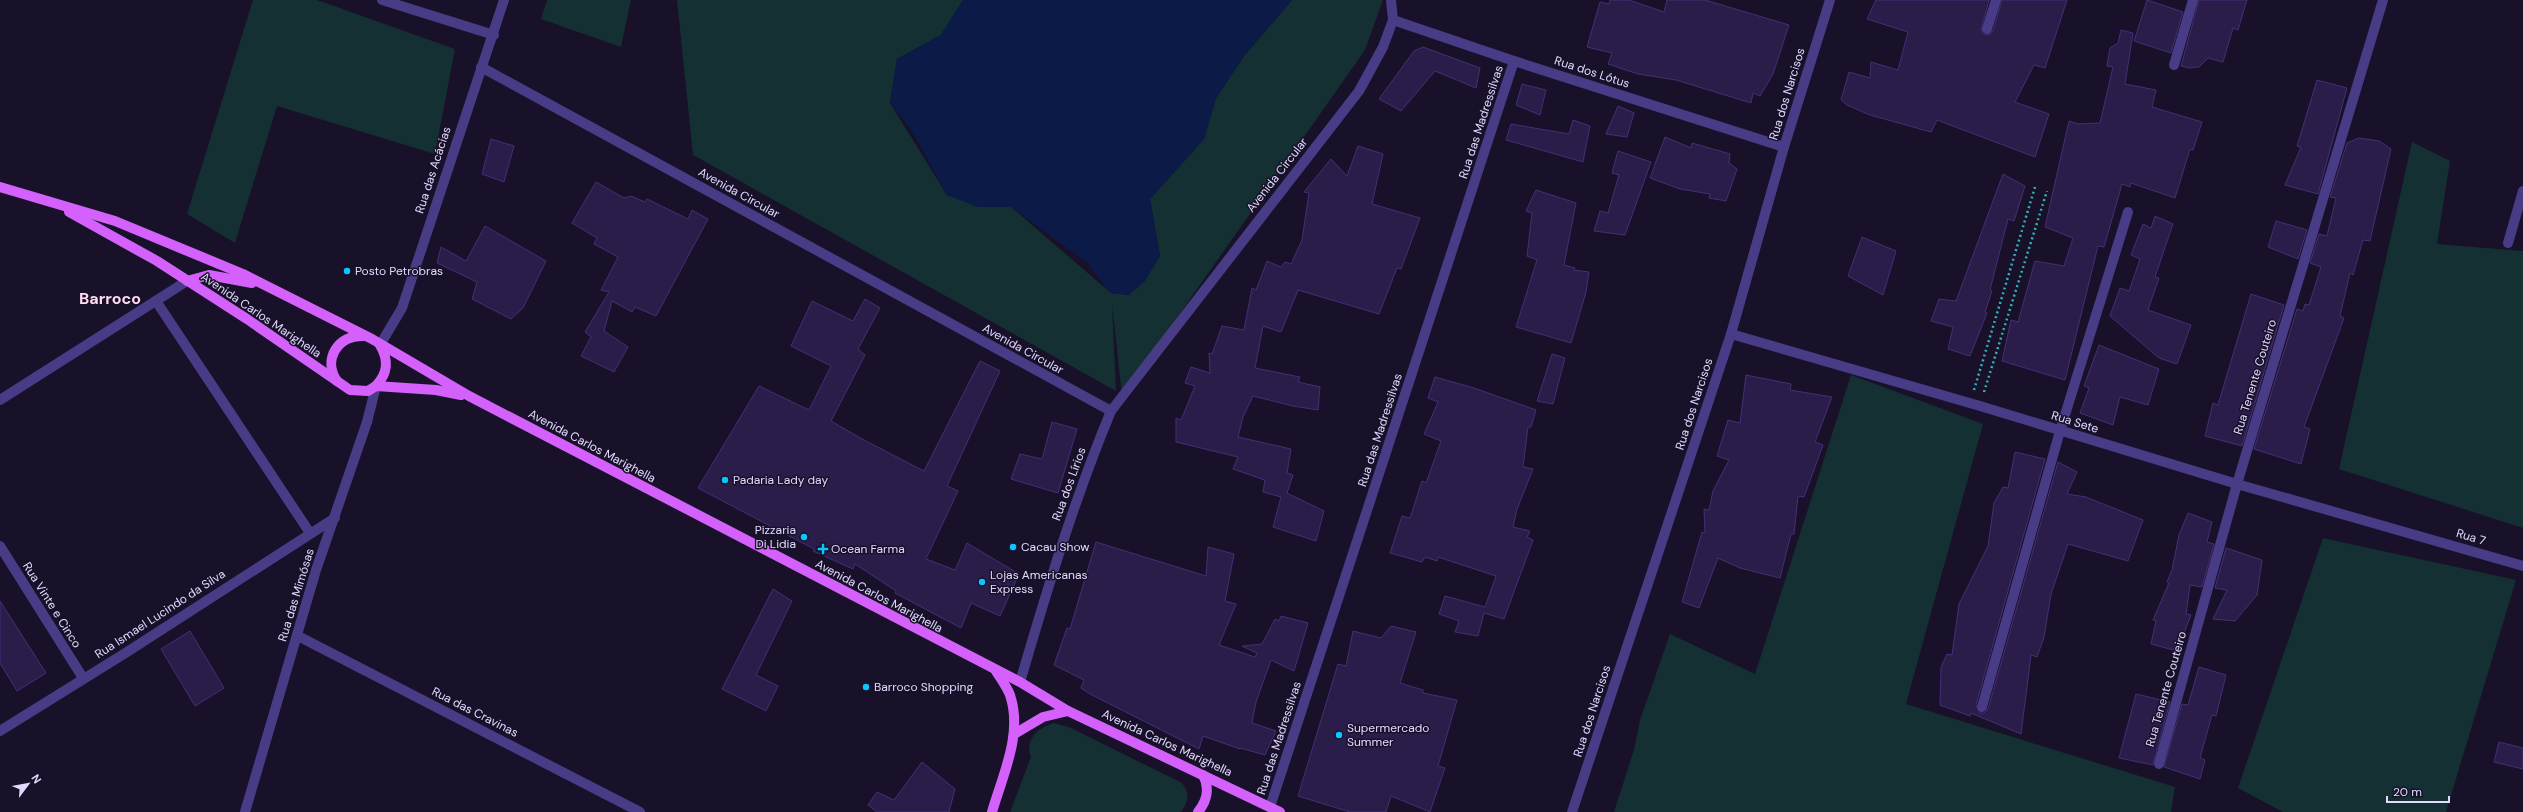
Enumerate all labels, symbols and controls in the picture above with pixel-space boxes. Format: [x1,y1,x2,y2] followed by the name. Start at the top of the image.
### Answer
[1765,46,1809,142] street label: Rua dos Narcisos
[1552,52,1632,92] street label: Rua dos Lótus
[1455,63,1507,181] street label: Rua das Madressilvas
[411,125,455,215] street label: Rua das Acácias
[1243,134,1311,216] street label: Avenida Circular
[696,164,783,222] street label: Avenida Circular
[355,263,443,279] place label: Posto Petrobras
[342,266,352,276] marker: Posto Petrobras
[198,269,324,361] street label: Avenida Carlos Marighella
[79,288,141,309] district label: Barroco
[2230,318,2280,436] street label: Rua Tenente Couteiro
[980,320,1067,378] street label: Avenida Circular
[1672,356,1716,452] street label: Rua dos Narcisos
[1354,371,1406,489] street label: Rua das Madressilvas
[526,406,658,486] street label: Avenida Carlos Marighella
[2049,407,2101,437] street label: Rua Sete
[1048,445,1090,523] street label: Rua dos Lírios
[733,472,828,488] place label: Padaria Lady day
[720,475,730,485] marker: Padaria Lady day
[755,522,796,552] place label: Pizzaria Di Lidia
[2454,525,2488,549] street label: Rua 7
[799,532,809,542] marker: Pizzaria Di Lidia
[1021,539,1090,555] place label: Cacau Show
[831,541,905,557] place label: Ocean Farma
[1008,542,1018,552] marker: Cacau Show
[818,544,828,554] marker: Ocean Farma
[274,547,318,643] street label: Rua das Mimósas
[813,556,945,636] street label: Avenida Carlos Marighella
[19,559,85,651] street label: Rua Vinte e Cinco
[92,566,228,662] street label: Rua Ismael Lucindo da Silva
[990,567,1087,597] place label: Lojas Americanas Express
[977,577,987,587] marker: Lojas Americanas Express
[2142,629,2190,749] street label: Rua Tenente Couteiro
[1570,663,1614,759] street label: Rua dos Narcisos
[874,679,973,695] place label: Barroco Shopping
[1253,679,1305,797] street label: Rua das Madressilvas
[861,682,871,692] marker: Barroco Shopping
[429,683,521,741] street label: Rua das Cravinas
[1099,706,1235,780] street label: Avenida Carlos Marighella
[1347,720,1429,750] place label: Supermercado Summer
[1334,730,1344,740] marker: Supermercado Summer
[8,764,48,804] north arrow
[28,772,45,786] text: N
[2387,778,2449,804] scale bar
[2393,784,2422,800] text: 20 m

